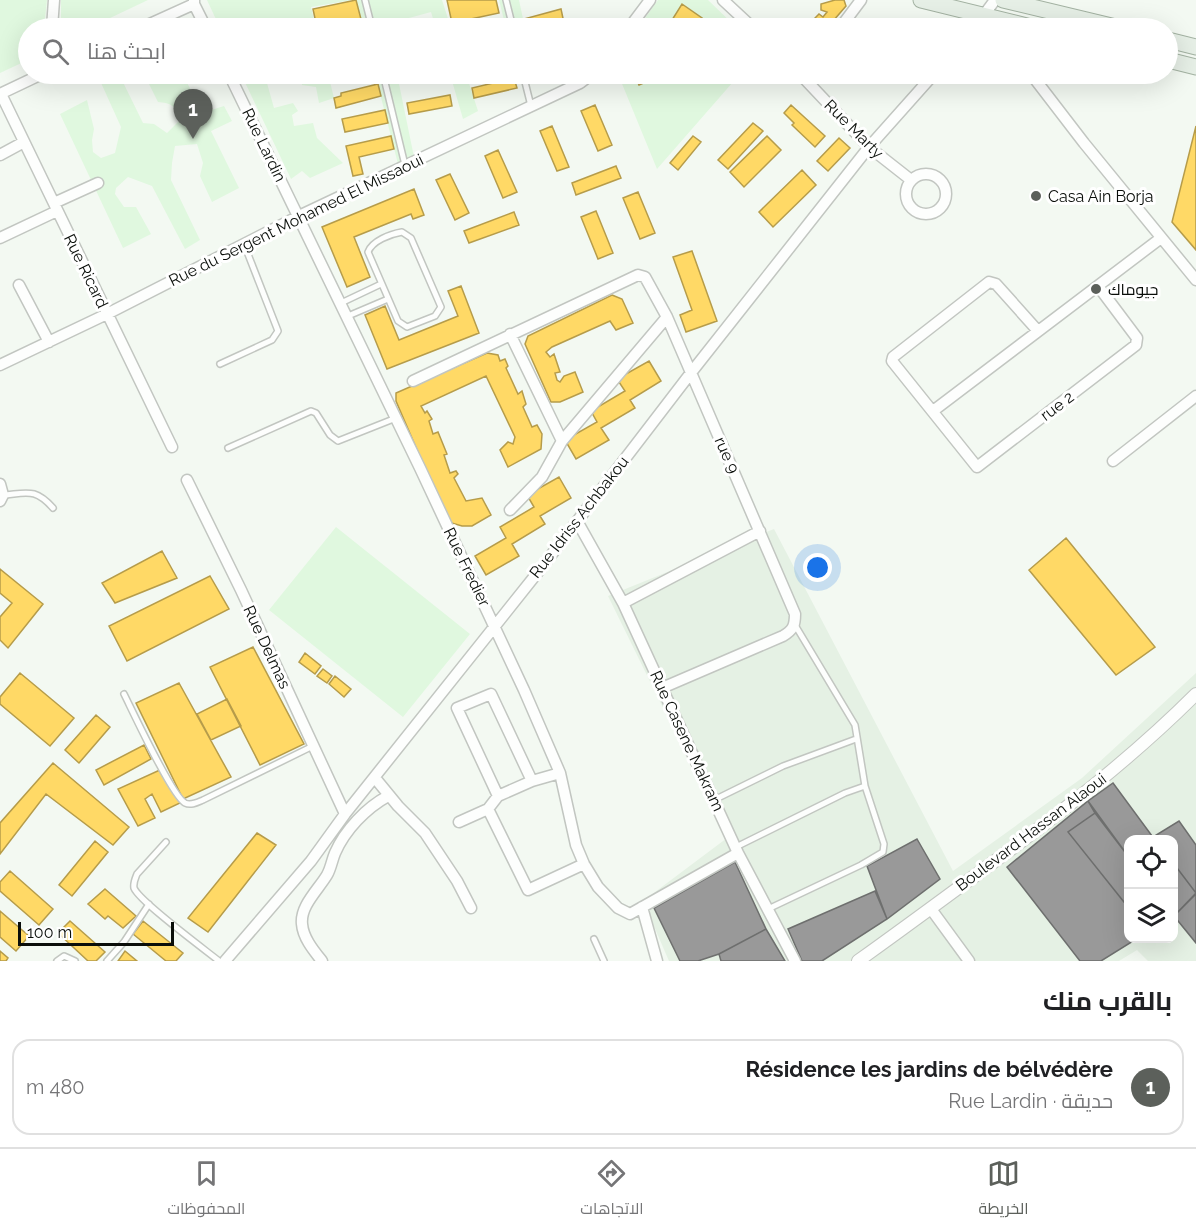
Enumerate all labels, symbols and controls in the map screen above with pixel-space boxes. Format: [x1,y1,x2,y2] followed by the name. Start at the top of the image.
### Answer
[18,18,1178,84] search box
[39,35,72,68] icon: search
[87,38,166,64] text: ابحث هنا
[174,90,212,139] pin: 1
[821,96,888,163] street label: Rue Marty
[238,105,290,185] street label: Rue Lardin
[166,150,426,290] street label: Rue du Sergent Mohamed El Missaoui
[1048,187,1154,206] place label: Casa Ain Borja
[1029,189,1043,203] marker: Casa Ain Borja
[60,231,112,311] street label: Rue Ricard
[1108,280,1158,299] place label: جيوماك
[1089,282,1103,296] marker: جيوماك
[1037,387,1077,425] street label: rue 2
[711,434,743,476] street label: rue 9
[525,452,633,582] street label: Rue Idriss Achbakou
[440,524,494,610] street label: Rue Fredier
[803,553,832,582] your location
[239,602,295,692] street label: Rue Delmas
[646,668,728,814] street label: Rue Casene Makram
[952,769,1110,895] street label: Boulevard Hassan Alaoui
[1124,835,1178,943] map controls
[1124,835,1178,889] button: locate
[1124,889,1178,943] button: layers
[18,919,174,946] scale bar
[27,923,72,942] text: 100 m
[1043,986,1172,1016] text: بالقرب منك
[745,1056,1113,1082] text: Résidence les jardins de bélvédère
[26,1075,85,1099] text: 480 m
[1146,1075,1155,1099] text: 1
[948,1089,1113,1113] text: حديقة · Rue Lardin
[167,1157,245,1223] tab: المحفوظات
[580,1157,644,1223] tab: الاتجاهات
[979,1157,1029,1223] tab: الخريطة

